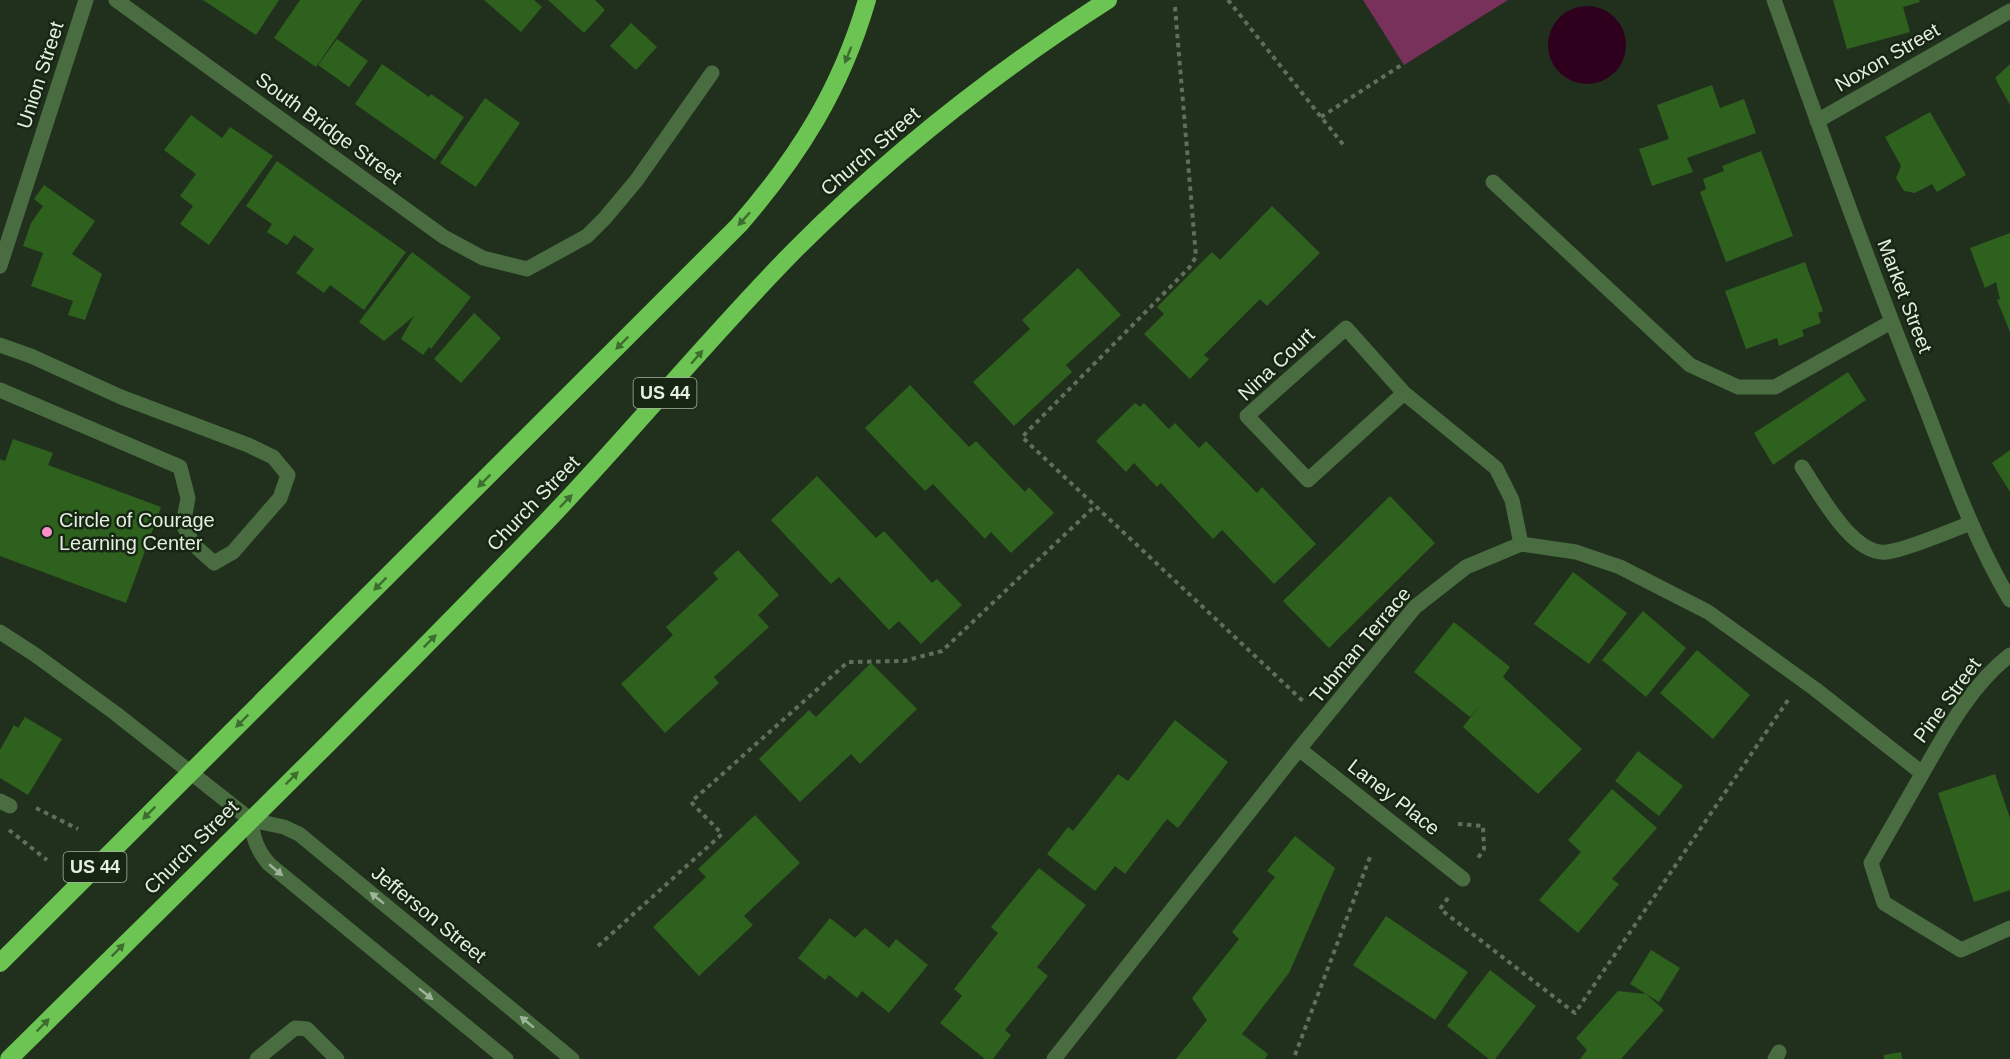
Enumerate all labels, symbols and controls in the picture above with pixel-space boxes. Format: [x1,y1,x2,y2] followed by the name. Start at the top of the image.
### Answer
[12,18,68,131] street label: Union Street
[1831,18,1943,96] street label: Noxon Street
[843,47,853,65] one-way arrow
[252,68,406,188] street label: South Bridge Street
[816,102,924,200] street label: Church Street
[738,211,751,226] one-way arrow
[1873,236,1937,356] street label: Market Street
[1234,323,1319,405] street label: Nina Court
[615,336,629,350] one-way arrow
[690,349,704,364] one-way arrow
[634,378,696,408] road number: US 44
[482,451,584,555] street label: Church Street
[476,474,491,488] one-way arrow
[559,494,572,509] one-way arrow
[59,509,215,554] place label: Circle of Courage Learning Center
[40,525,54,539] marker: Circle of Courage Learning Center
[374,576,388,590] one-way arrow
[1305,583,1415,707] street label: Tubman Terrace
[423,634,437,648] one-way arrow
[1909,653,1985,746] street label: Pine Street
[234,714,249,728] one-way arrow
[1344,754,1444,840] street label: Laney Place
[284,772,298,786] one-way arrow
[140,795,243,898] street label: Church Street
[142,806,157,820] one-way arrow
[64,852,127,882] road number: US 44
[367,861,491,967] street label: Jefferson Street
[268,863,283,876] one-way arrow
[369,892,384,904] one-way arrow
[111,944,125,958] one-way arrow
[419,987,434,1000] one-way arrow
[519,1015,535,1028] one-way arrow
[35,1019,49,1033] one-way arrow

